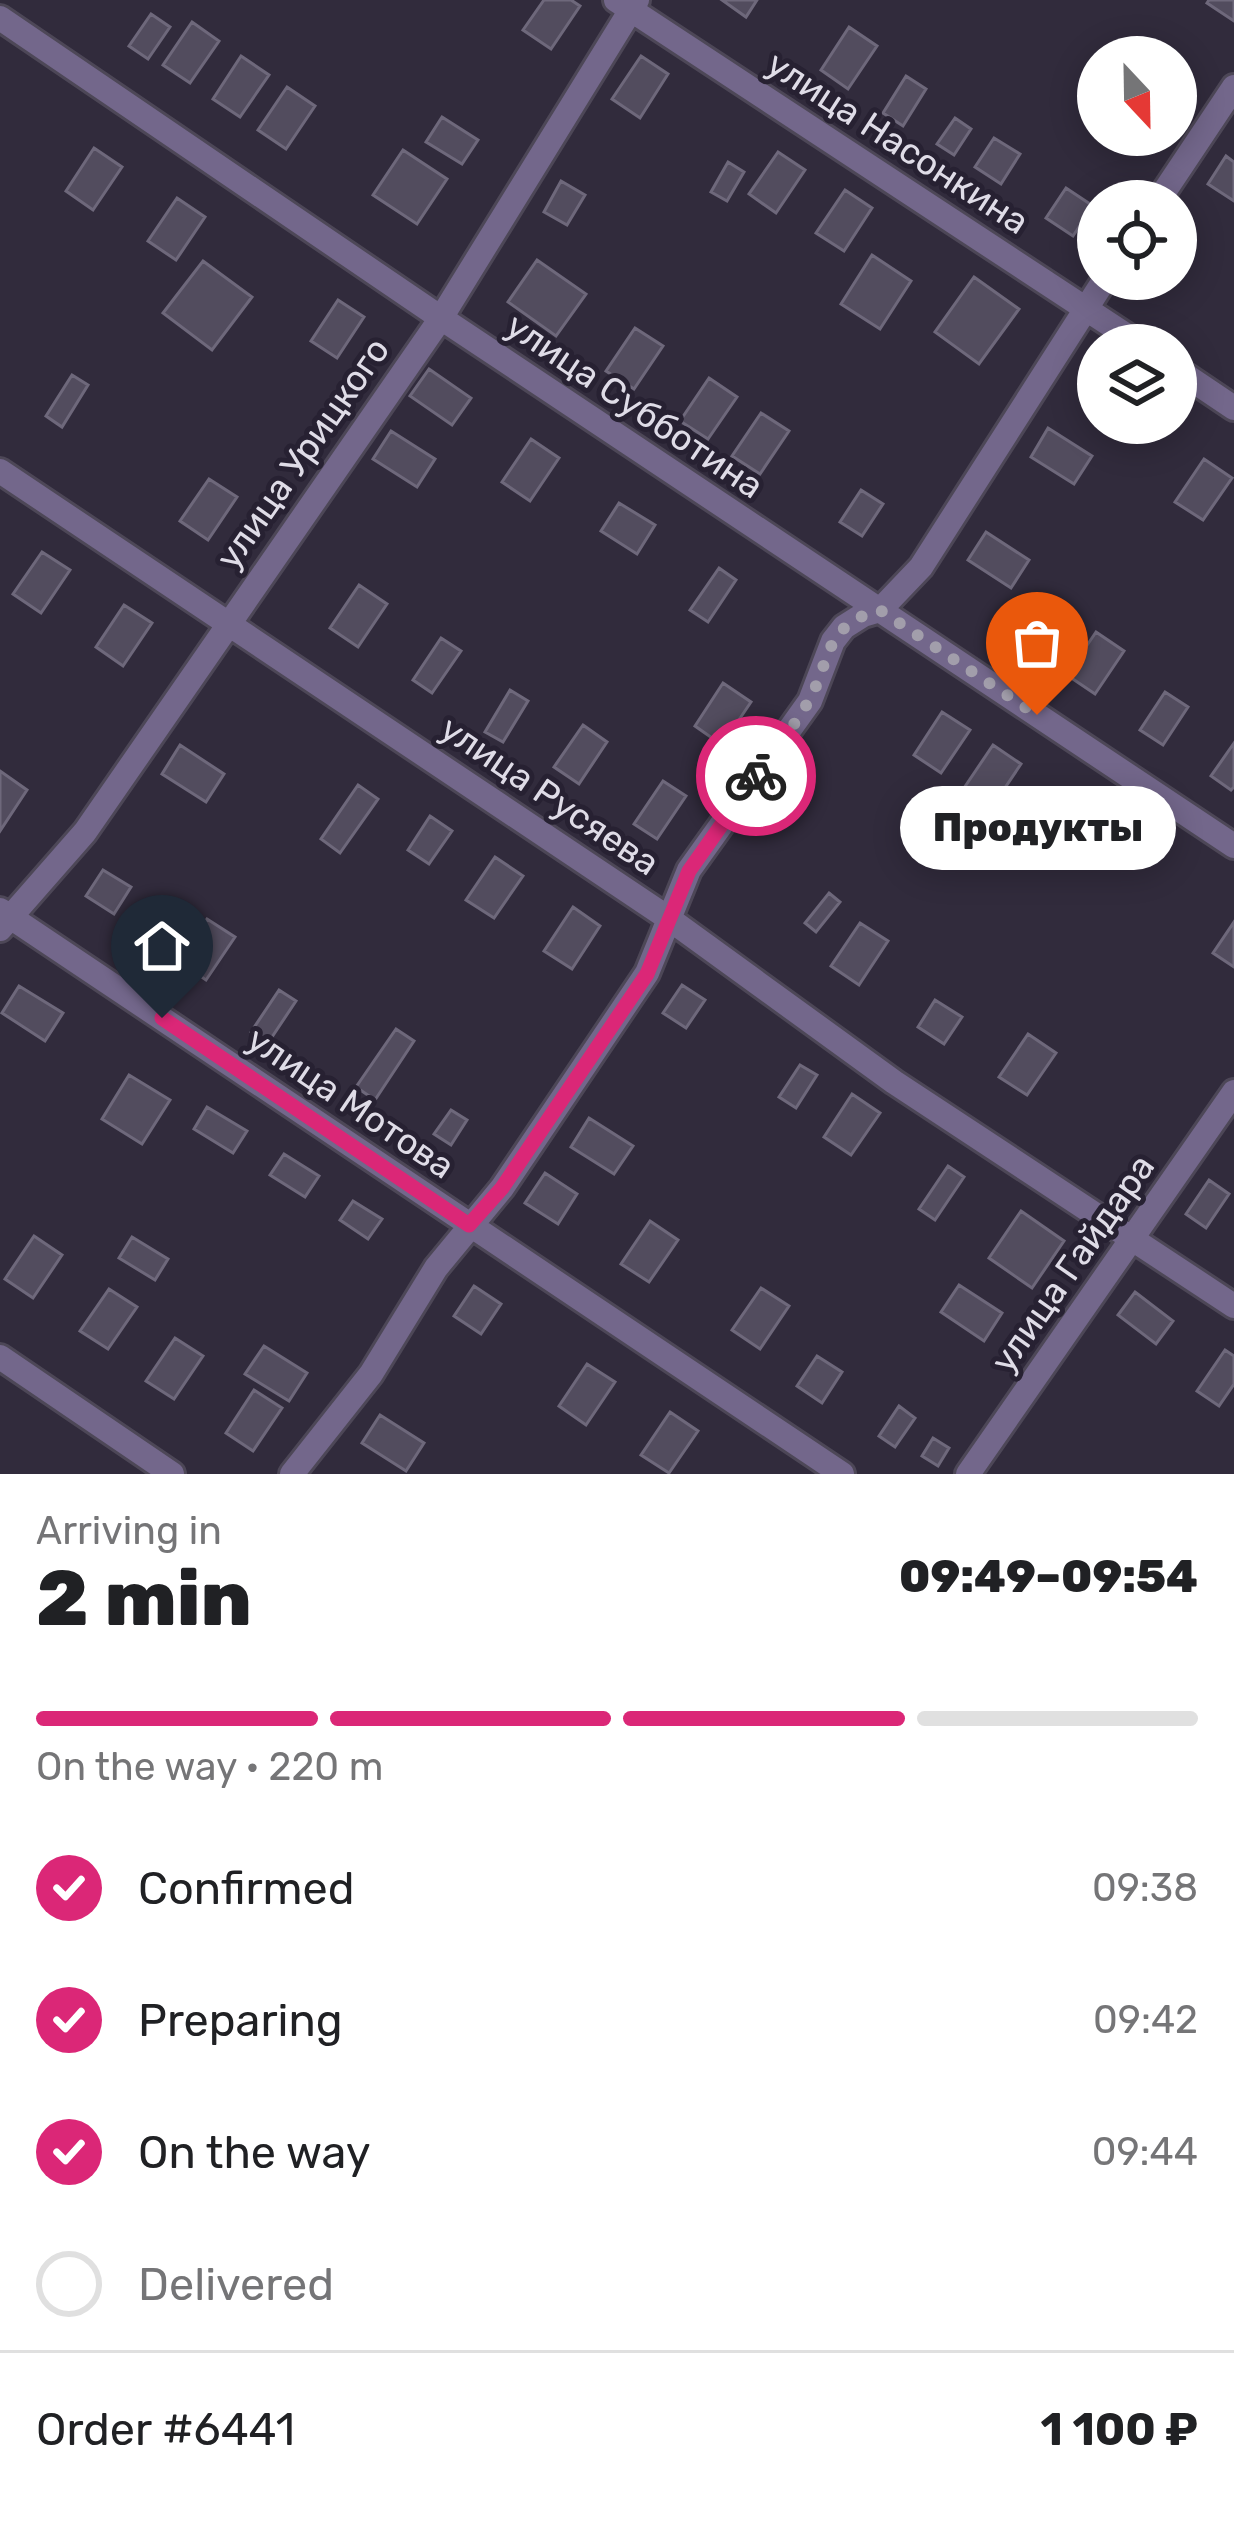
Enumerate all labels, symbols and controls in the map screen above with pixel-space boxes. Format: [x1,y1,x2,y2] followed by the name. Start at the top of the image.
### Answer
[1077,36,1197,156] north arrow
[1077,36,1197,444] map controls
[759,42,1037,243] street label: улица Насонкина
[1077,180,1197,300] button: locate
[498,304,771,507] street label: улица Субботина
[1077,324,1197,444] button: layers
[207,329,398,577] street label: улица Урицкого
[986,592,1088,715] pin
[1004,610,1070,676] icon: bag
[432,706,667,884] street label: улица Русяева
[696,716,816,836] courier
[723,743,789,809] icon: bike
[899,787,1175,871] callout: Продукты
[933,805,1143,851] text: Продукты
[111,895,213,1018] pin
[129,913,195,979] icon: home
[239,1017,463,1188] street label: улица Мотова
[981,1146,1163,1380] street label: улица Гайдара
[36,1508,222,1554] text: Arriving in
[899,1550,1198,1603] text: 09:49–09:54
[36,1552,252,1645] text: 2 min
[36,1744,383,1790] text: On the way · 220 m
[36,1855,102,1921] icon: check
[138,1862,355,1915] text: Confirmed
[1092,1865,1198,1911] text: 09:38
[36,1987,102,2053] icon: check
[138,1994,343,2047] text: Preparing
[1093,1997,1198,2043] text: 09:42
[36,2119,102,2185] icon: check
[138,2126,371,2179] text: On the way
[1092,2129,1198,2175] text: 09:44
[138,2258,334,2311] text: Delivered
[36,2403,295,2456] text: Order #6441
[1040,2403,1198,2456] text: 1 100 ₽

